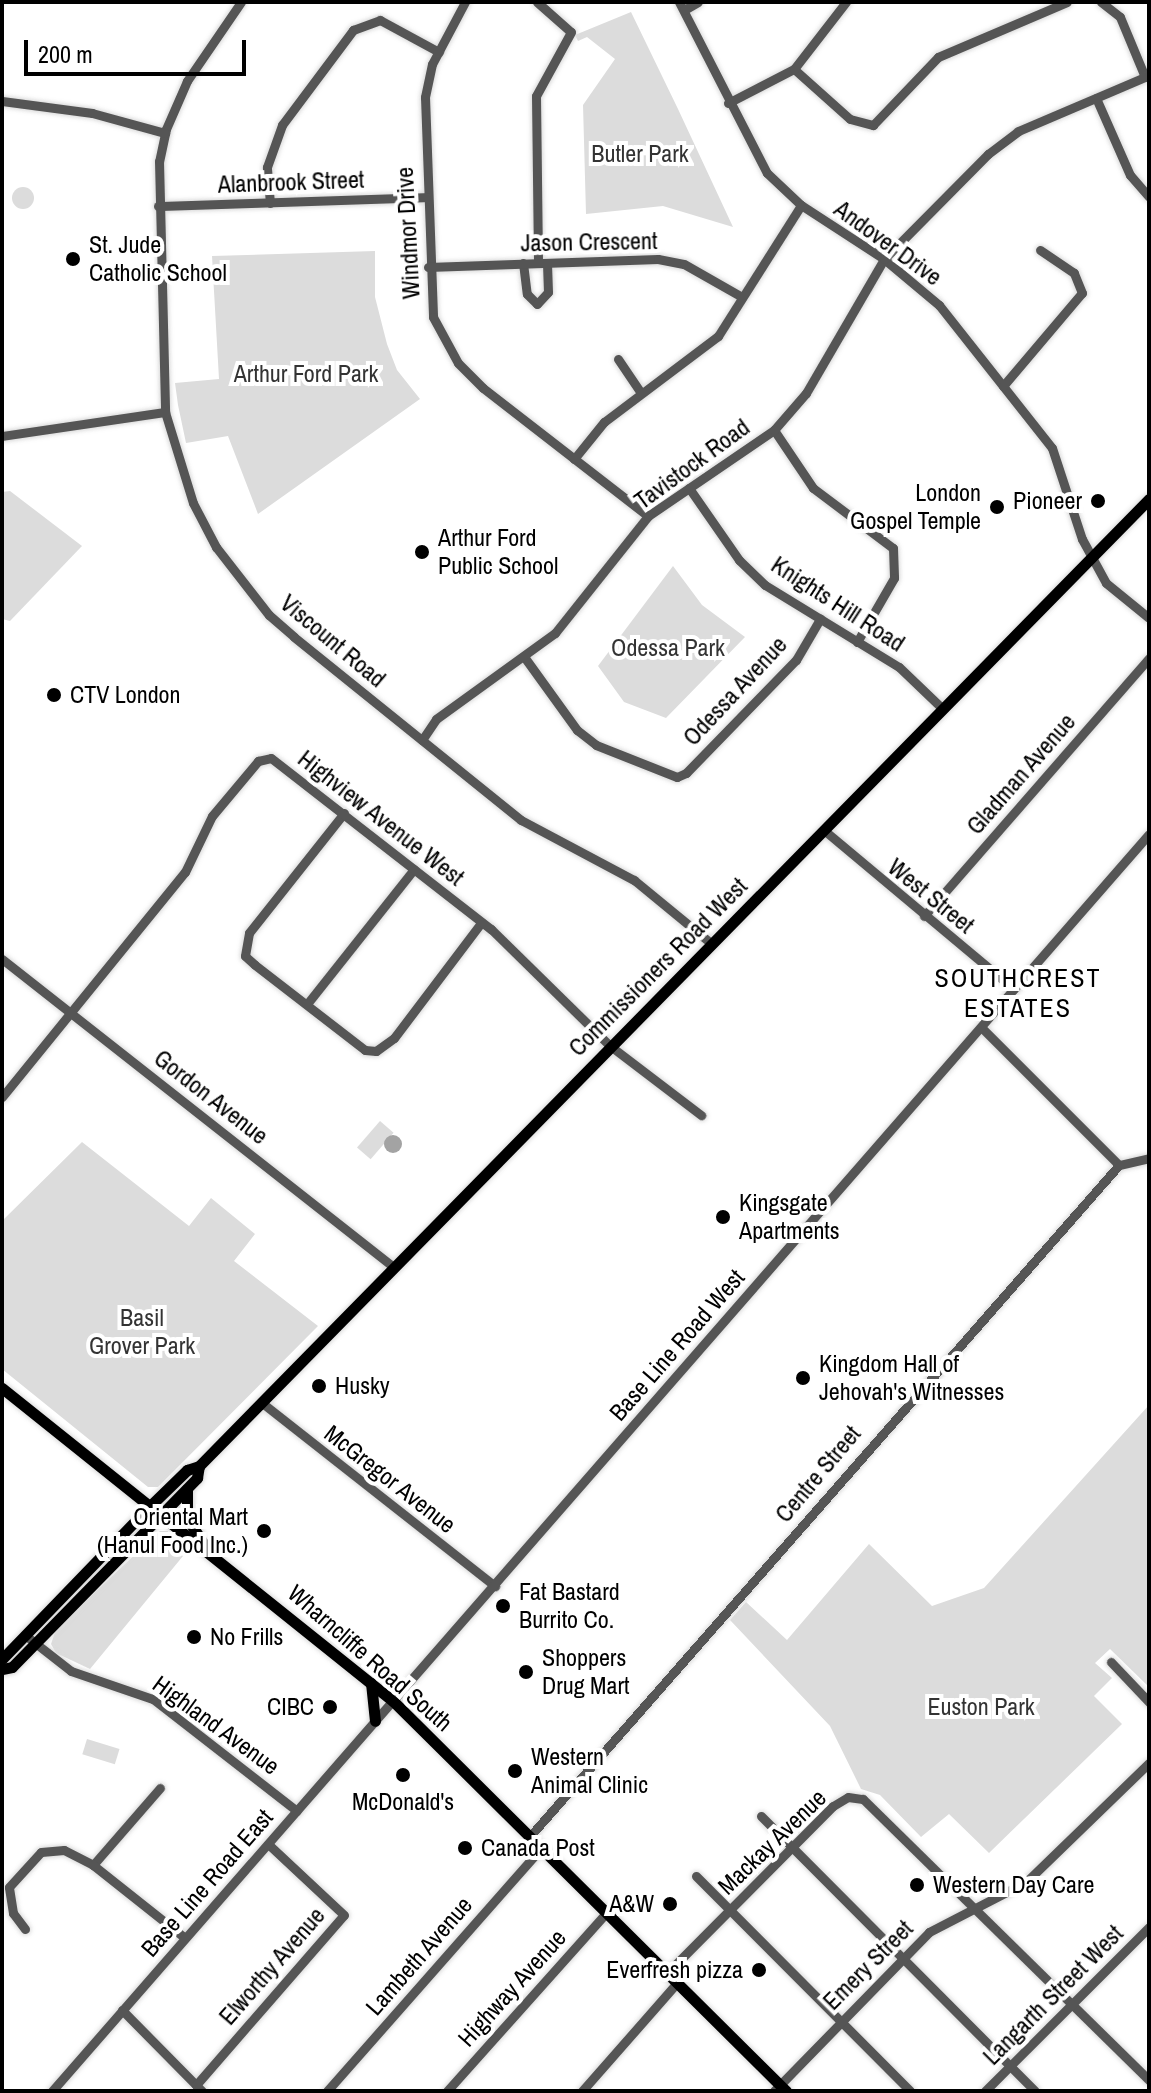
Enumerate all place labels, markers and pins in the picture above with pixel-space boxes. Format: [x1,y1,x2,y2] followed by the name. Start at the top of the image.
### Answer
[89,231,227,287] place label: St. Jude Catholic School
[64,250,82,268] marker: St. Jude Catholic School
[850,479,981,535] place label: London Gospel Temple
[1013,487,1082,515] place label: Pioneer
[1089,492,1107,510] marker: Pioneer
[988,498,1006,516] marker: London Gospel Temple
[438,524,558,580] place label: Arthur Ford Public School
[413,543,431,561] marker: Arthur Ford Public School
[70,681,180,709] place label: CTV London
[45,686,63,704] marker: CTV London
[739,1189,840,1245] place label: Kingsgate Apartments
[714,1208,732,1226] marker: Kingsgate Apartments
[819,1350,1004,1406] place label: Kingdom Hall of Jehovah's Witnesses
[794,1369,812,1387] marker: Kingdom Hall of Jehovah's Witnesses
[335,1372,390,1400] place label: Husky
[310,1377,328,1395] marker: Husky
[97,1503,248,1559] place label: Oriental Mart (Hanul Food Inc.)
[255,1522,273,1540] marker: Oriental Mart (Hanul Food Inc.)
[519,1578,620,1634] place label: Fat Bastard Burrito Co.
[494,1597,512,1615] marker: Fat Bastard Burrito Co.
[210,1623,283,1651] place label: No Frills
[185,1628,203,1646] marker: No Frills
[542,1644,629,1700] place label: Shoppers Drug Mart
[517,1663,535,1681] marker: Shoppers Drug Mart
[267,1693,314,1721] place label: CIBC
[321,1698,339,1716] marker: CIBC
[531,1743,648,1799] place label: Western Animal Clinic
[506,1762,524,1780] marker: Western Animal Clinic
[394,1766,412,1784] marker: McDonald's
[352,1788,454,1816] place label: McDonald's
[481,1834,595,1862] place label: Canada Post
[456,1839,474,1857] marker: Canada Post
[933,1871,1095,1899] place label: Western Day Care
[908,1876,926,1894] marker: Western Day Care
[609,1890,654,1918] place label: A&W
[661,1895,679,1913] marker: A&W
[606,1956,743,1984] place label: Everfresh pizza
[750,1961,768,1979] marker: Everfresh pizza

